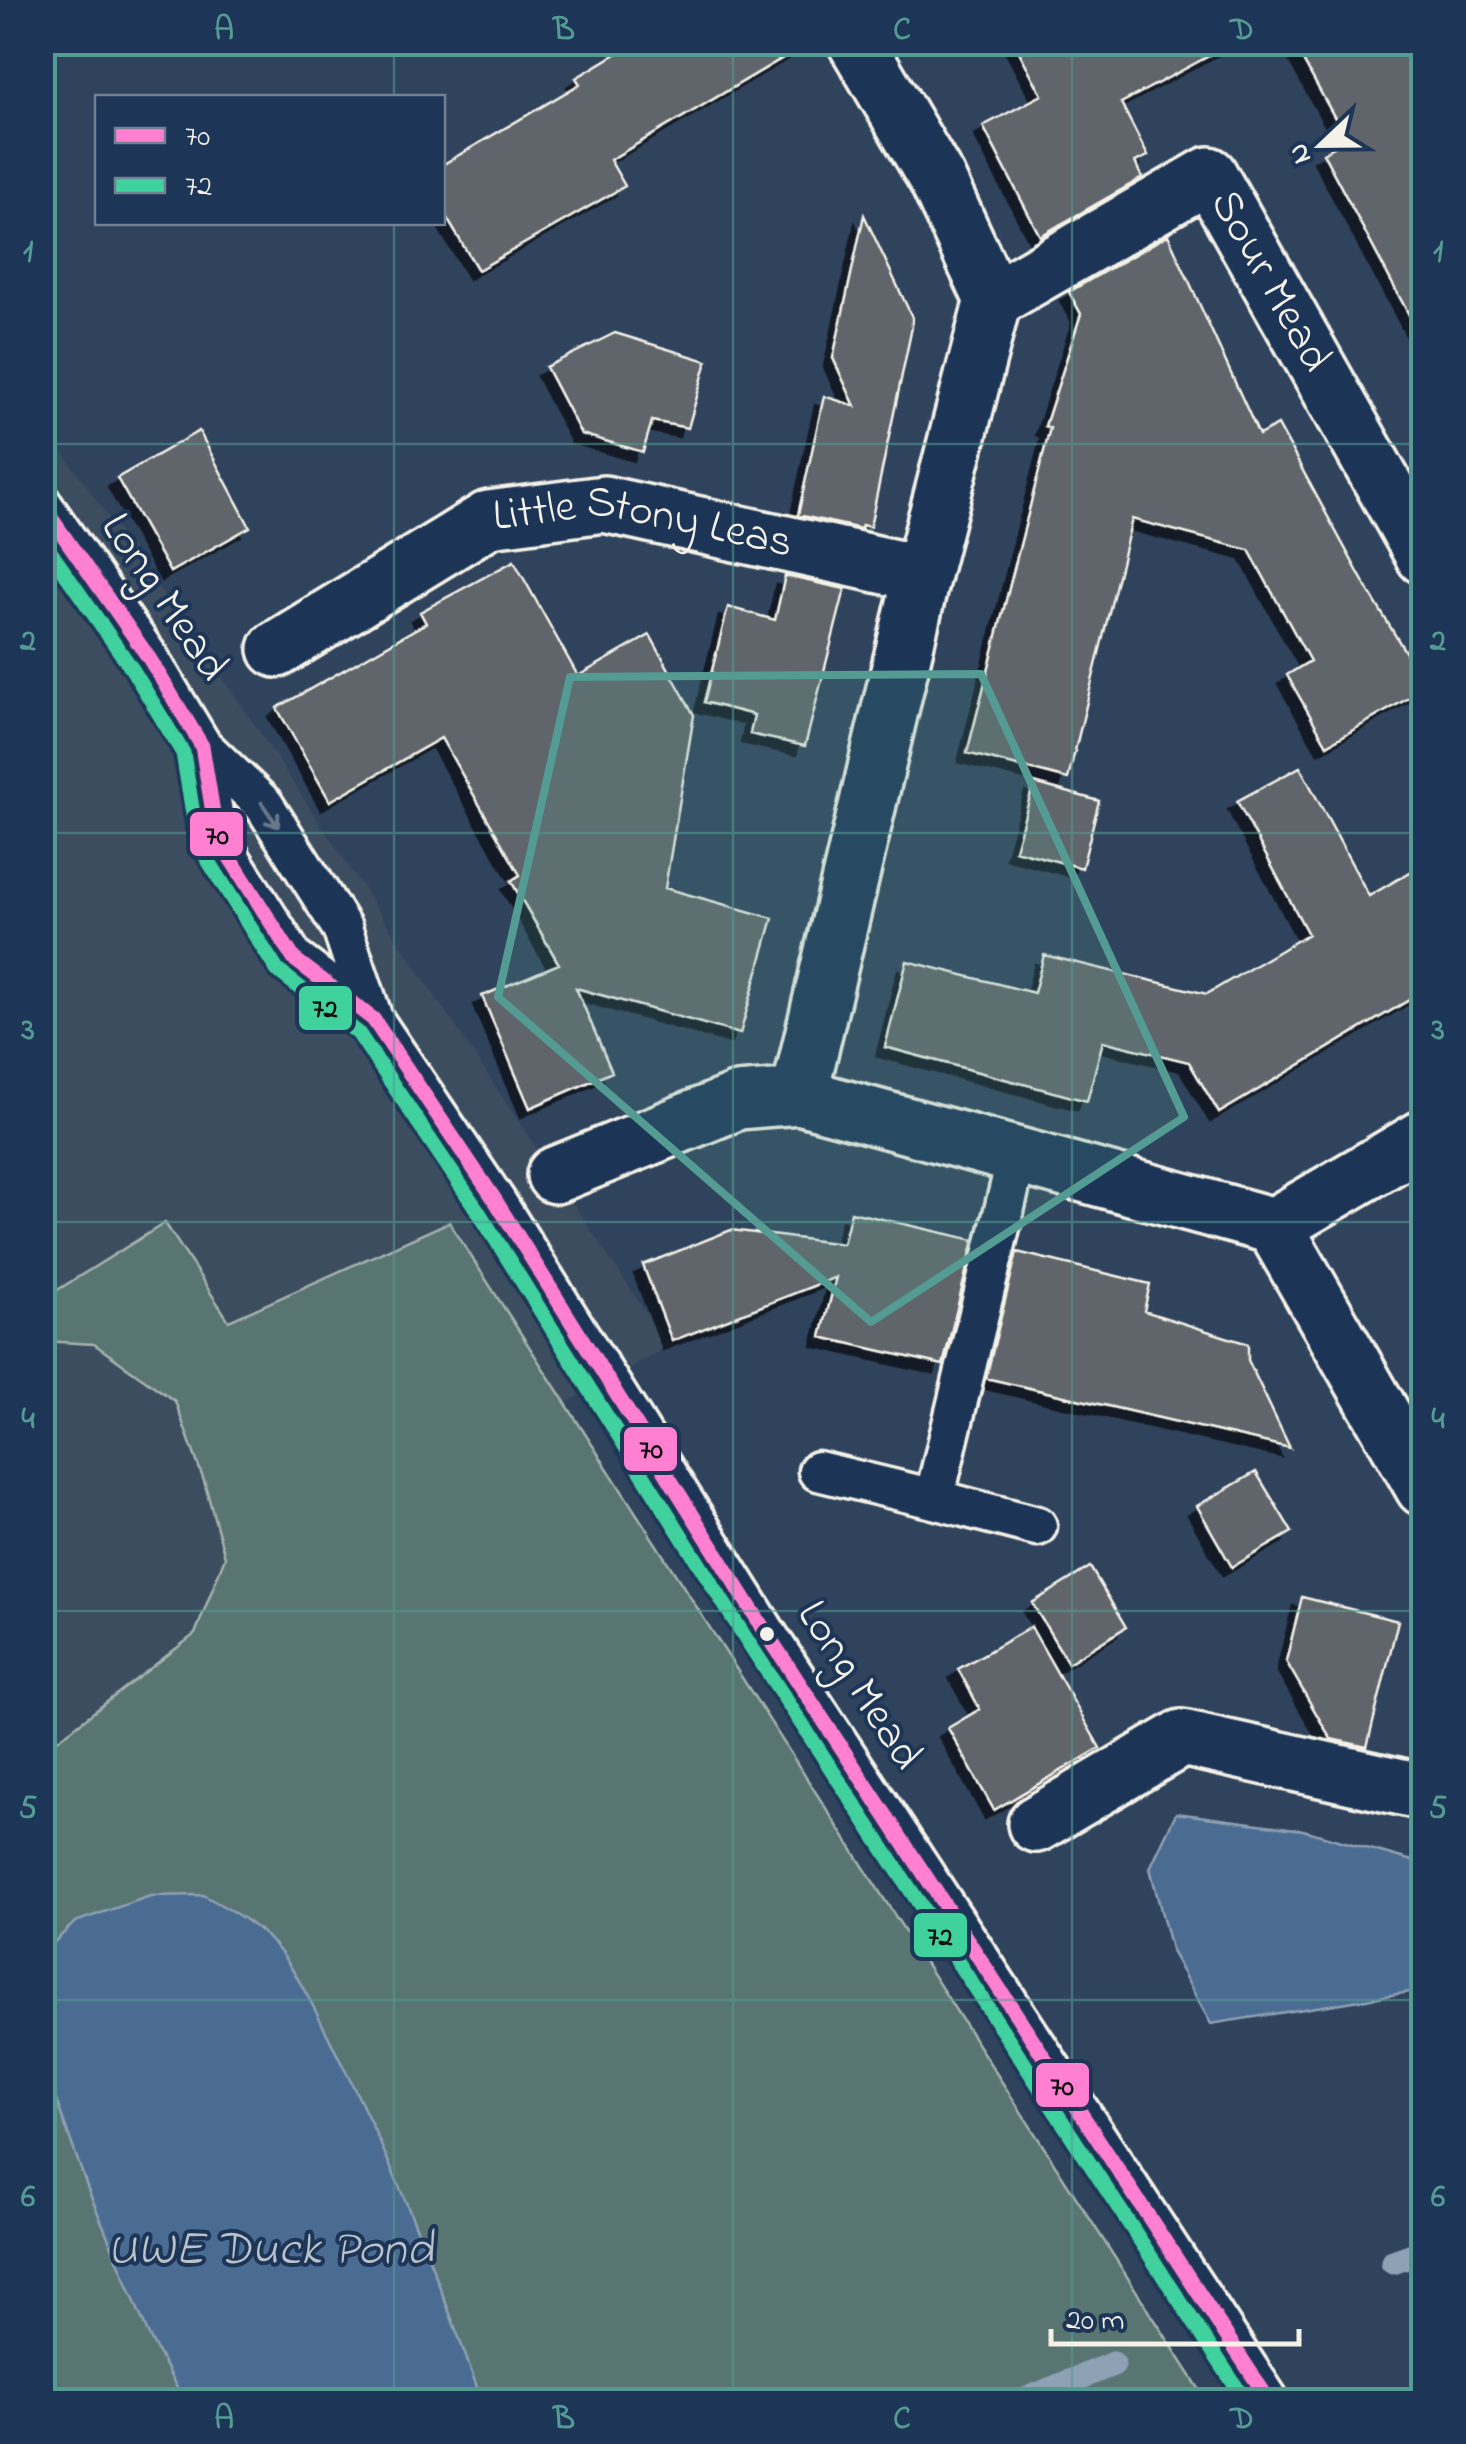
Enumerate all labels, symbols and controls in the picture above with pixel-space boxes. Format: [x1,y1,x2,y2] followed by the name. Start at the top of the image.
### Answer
[214,8,234,55] text: A
[551,8,575,55] text: B
[893,8,911,55] text: C
[1228,8,1254,55] text: D
[95,95,445,225] legend
[1271,95,1371,195] north arrow
[185,116,210,160] text: 70
[1279,137,1324,169] text: N
[185,166,212,210] text: 72
[1191,178,1347,385] street label: Sour Mead
[23,230,33,277] text: 1
[1433,230,1443,277] text: 1
[489,470,799,578] street label: Little Stony Leas
[81,500,244,696] street label: Long Mead
[19,619,36,666] text: 2
[1429,619,1446,666] text: 2
[259,801,280,828] one-way arrow
[188,810,245,858] line badge: 70
[205,817,229,858] text: 70
[297,984,354,1032] line badge: 72
[312,990,338,1031] text: 72
[20,1008,35,1055] text: 3
[1430,1008,1445,1055] text: 3
[21,1397,35,1444] text: 4
[1431,1397,1445,1444] text: 4
[622,1425,679,1473] line badge: 70
[639,1431,663,1472] text: 70
[778,1588,938,1785] street label: Long Mead
[757,1624,777,1644] unlabelled marker
[19,1786,37,1833] text: 5
[1429,1786,1447,1833] text: 5
[912,1911,969,1959] line badge: 72
[927,1918,953,1959] text: 72
[1034,2061,1091,2109] line badge: 70
[1050,2068,1074,2109] text: 70
[21,2175,35,2222] text: 6
[1431,2175,1445,2222] text: 6
[107,2216,435,2286] water label: UWE Duck Pond
[1051,2284,1298,2346] scale bar
[1066,2300,1125,2344] text: 20 m
[214,2397,234,2444] text: A
[551,2397,575,2444] text: B
[893,2397,911,2444] text: C
[1228,2397,1254,2444] text: D

